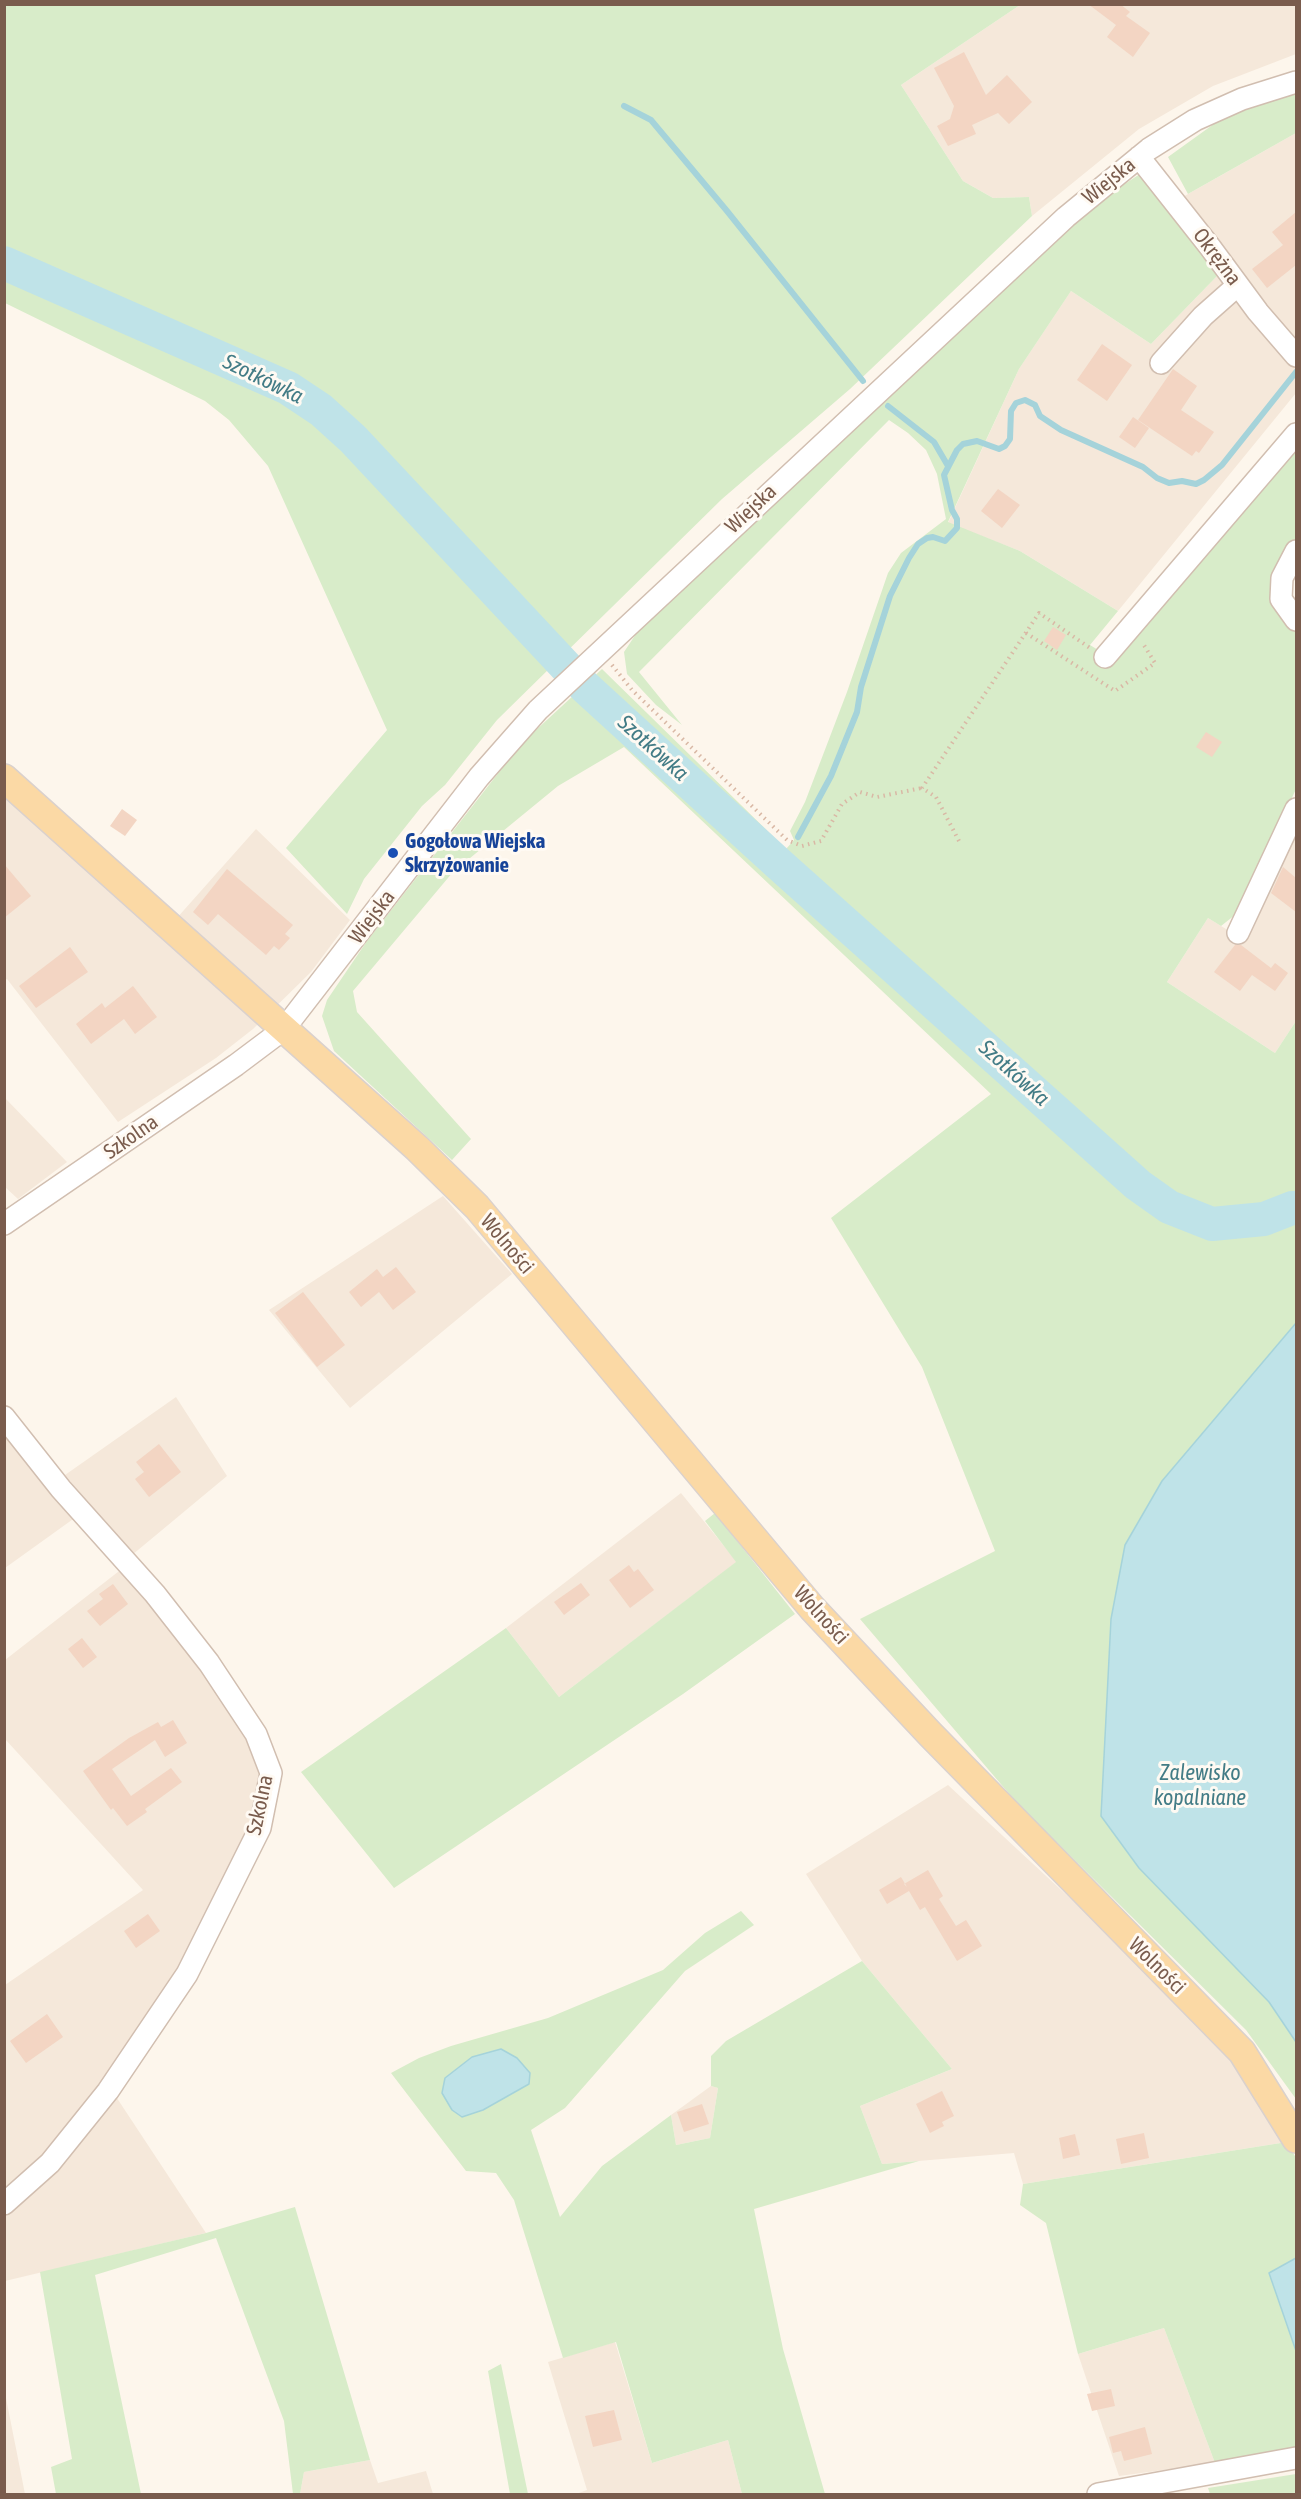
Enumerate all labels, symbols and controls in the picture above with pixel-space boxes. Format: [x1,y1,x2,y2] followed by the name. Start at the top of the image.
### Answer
[1077,152,1141,210] street label: Wiejska
[1187,224,1247,290] street label: Okrężna
[219,348,307,410] water label: Szotkówka
[720,479,782,539] street label: Wiejska
[612,710,694,786] water label: Szotkówka
[405,828,545,878] place label: Gogołowa Wiejska Skrzyżowanie
[386,846,400,860] marker: Gogołowa Wiejska Skrzyżowanie
[344,885,400,949] street label: Wiejska
[973,1035,1055,1111] water label: Szotkówka
[99,1109,163,1165] street label: Szkolna
[475,1209,539,1279] street label: Wolności
[788,1581,854,1649] street label: Wolności
[1154,1760,1246,1812] water label: Zalewisko kopalniane
[241,1773,279,1837] street label: Szkolna
[1123,1932,1191,2000] street label: Wolności

